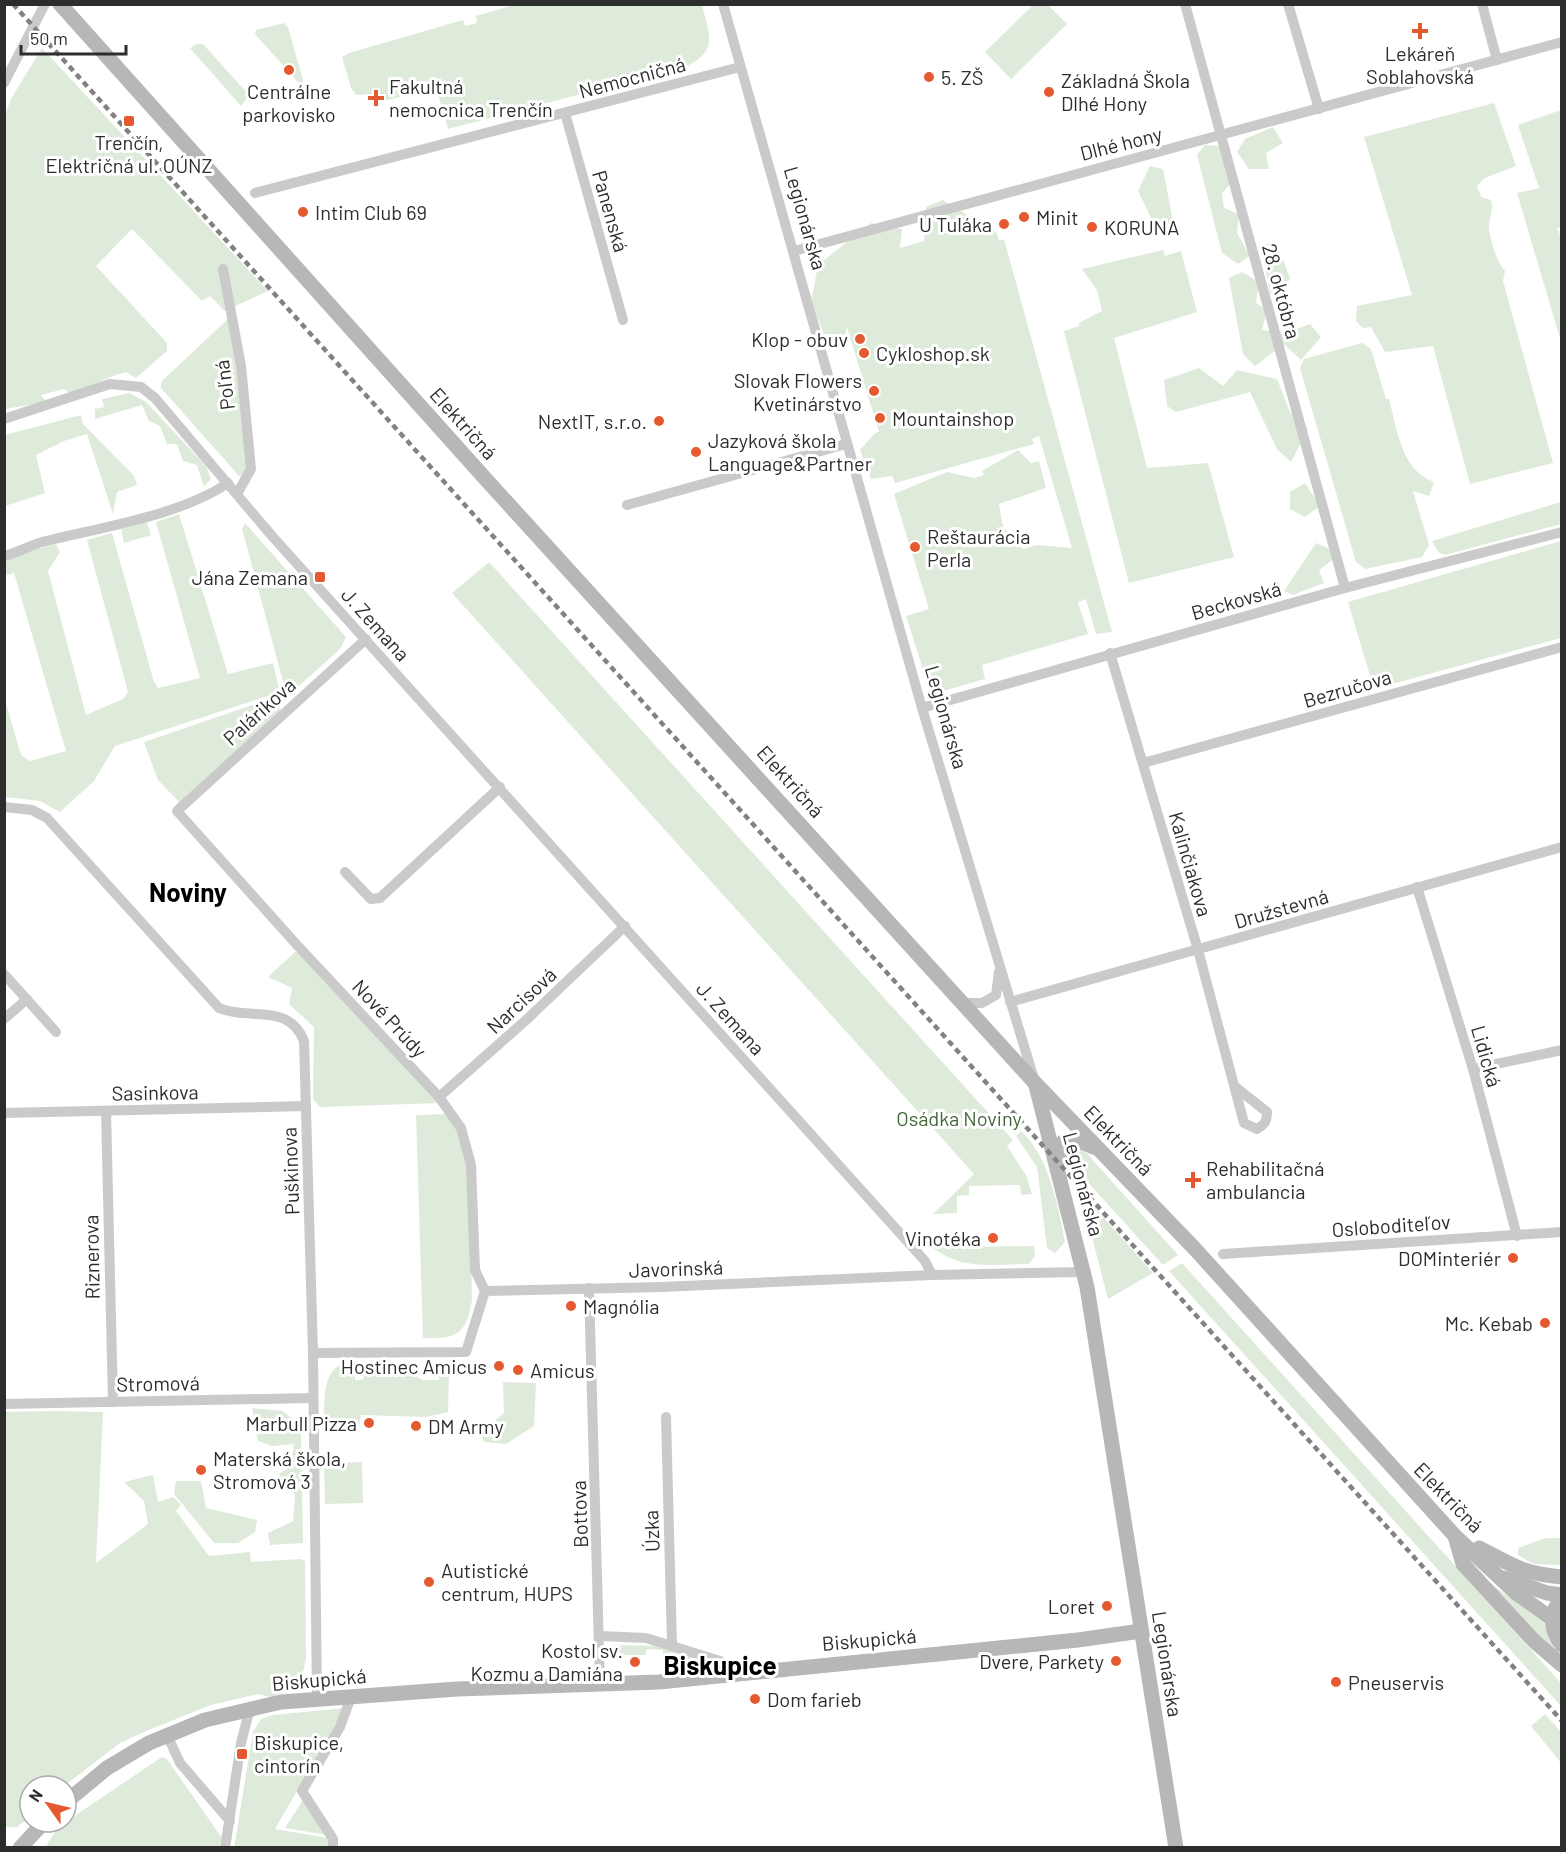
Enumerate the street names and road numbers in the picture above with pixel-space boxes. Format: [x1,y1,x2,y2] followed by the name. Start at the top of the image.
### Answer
[576,51,688,103] street label: Nemocničná
[1078,121,1164,165] street label: Dlhé hony
[780,163,832,273] street label: Legionárska
[588,167,634,255] street label: Panenská
[1258,241,1306,341] street label: 28. októbra
[209,359,239,411] street label: Poľná
[425,382,503,464] street label: Električná
[1188,576,1284,624] street label: Beckovská
[337,582,415,666] street label: J. Zemana
[921,662,973,772] street label: Legionárska
[1300,664,1394,712] street label: Bezručova
[218,672,300,750] street label: Palárikova
[752,740,830,822] street label: Električná
[1165,809,1217,919] street label: Kalinčiakova
[1231,883,1331,933] street label: Družstevná
[481,962,561,1038] street label: Narcisová
[348,974,432,1062] street label: Nové Prúdy
[692,976,770,1060] street label: J. Zemana
[1467,1022,1507,1090] street label: Lidická
[111,1079,199,1105] street label: Sasinkova
[1080,1100,1158,1180] street label: Električná
[276,1127,304,1215] street label: Puškinova
[1059,1129,1109,1239] street label: Legionárska
[1331,1209,1451,1241] street label: Osloboditeľov
[78,1214,104,1300] street label: Riznerova
[628,1254,724,1282] street label: Javorinská
[116,1370,200,1396] street label: Stromová
[1410,1457,1488,1537] street label: Električná
[566,1480,592,1548] street label: Bottova
[638,1510,664,1552] street label: Úzka
[1148,1609,1188,1719] street label: Legionárska
[821,1623,917,1655] street label: Biskupická
[271,1663,367,1695] street label: Biskupická

